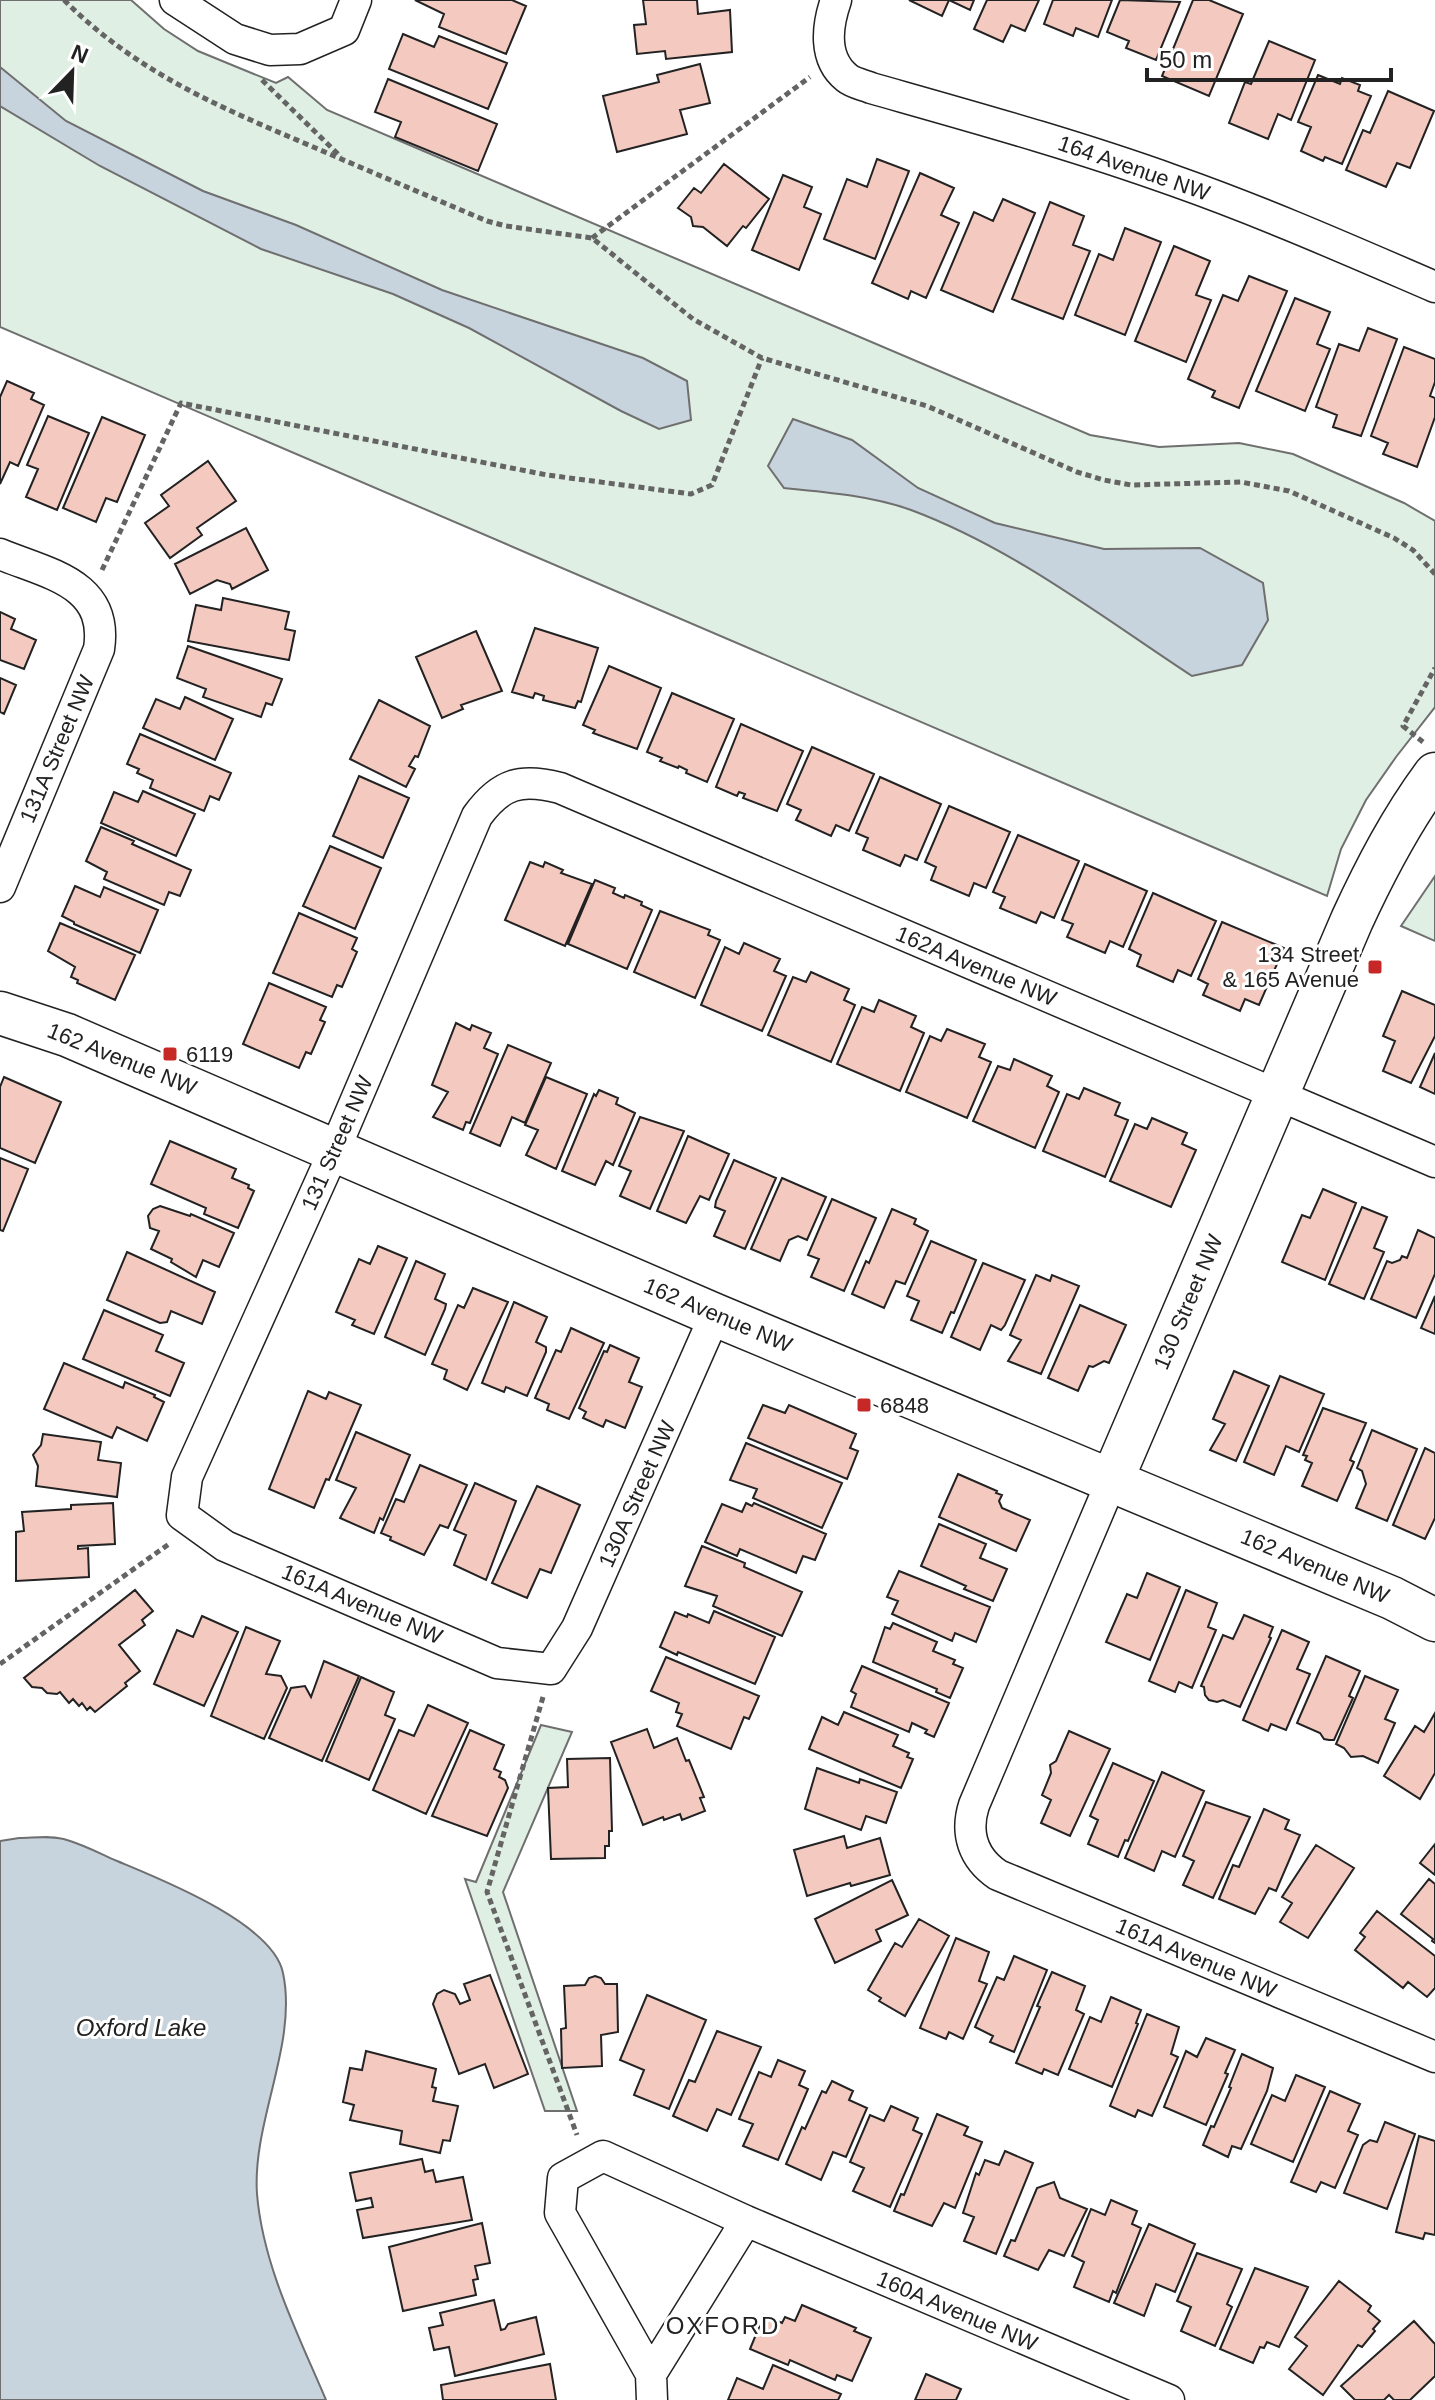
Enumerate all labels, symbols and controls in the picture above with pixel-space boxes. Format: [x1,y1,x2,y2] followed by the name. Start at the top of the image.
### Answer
[32,32,112,112] north arrow
[1147,32,1391,82] scale bar
[67,39,92,69] text: N
[1159,46,1212,73] text: 50 m
[1055,130,1213,206] street label: 164 Avenue NW
[15,671,99,826] street label: 131A Street NW
[892,921,1060,1011] street label: 162A Avenue NW
[1222,942,1359,992] place label: 134 Street & 165 Avenue
[1366,958,1384,976] marker: 134 Street & 165 Avenue
[44,1018,200,1100] street label: 162 Avenue NW
[186,1042,233,1067] place label: 6119
[161,1045,179,1063] marker: 6119
[296,1072,378,1214] street label: 131 Street NW
[1148,1230,1228,1373] street label: 130 Street NW
[640,1273,796,1358] street label: 162 Avenue NW
[880,1393,929,1418] place label: 6848
[855,1396,873,1414] marker: 6848
[593,1417,681,1571] street label: 130A Street NW
[1237,1524,1393,1609] street label: 162 Avenue NW
[278,1559,446,1649] street label: 161A Avenue NW
[1112,1913,1280,2003] street label: 161A Avenue NW
[76,2014,206,2041] water label: Oxford Lake
[873,2266,1041,2356] street label: 160A Avenue NW
[666,2312,780,2339] district label: OXFORD

